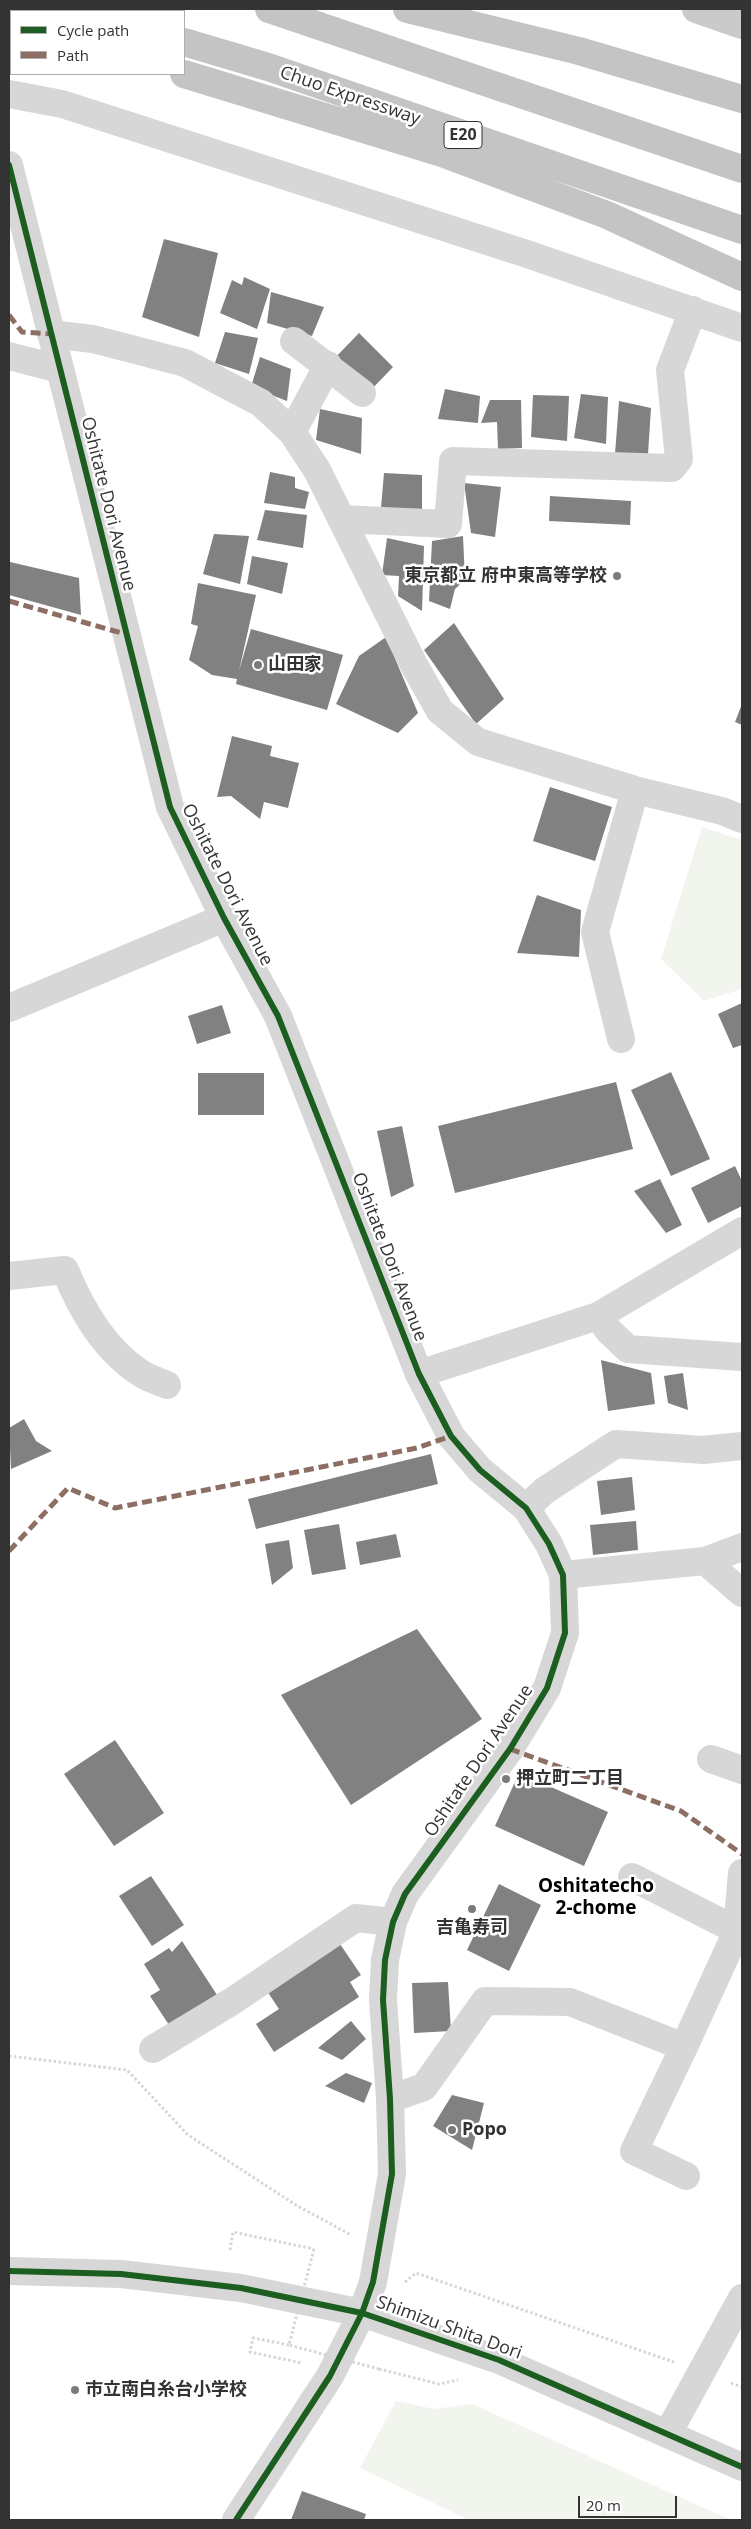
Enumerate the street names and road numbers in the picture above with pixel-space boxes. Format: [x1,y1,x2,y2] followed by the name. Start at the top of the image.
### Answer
[277,62,423,130] street label: Chuo Expressway
[444,122,482,148] road number: E20
[76,415,140,593] street label: Oshitate Dori Avenue
[177,800,277,970] street label: Oshitate Dori Avenue
[347,1170,431,1344] street label: Oshitate Dori Avenue
[420,1681,538,1841] street label: Oshitate Dori Avenue
[373,2292,525,2364] street label: Shimizu Shita Dori

